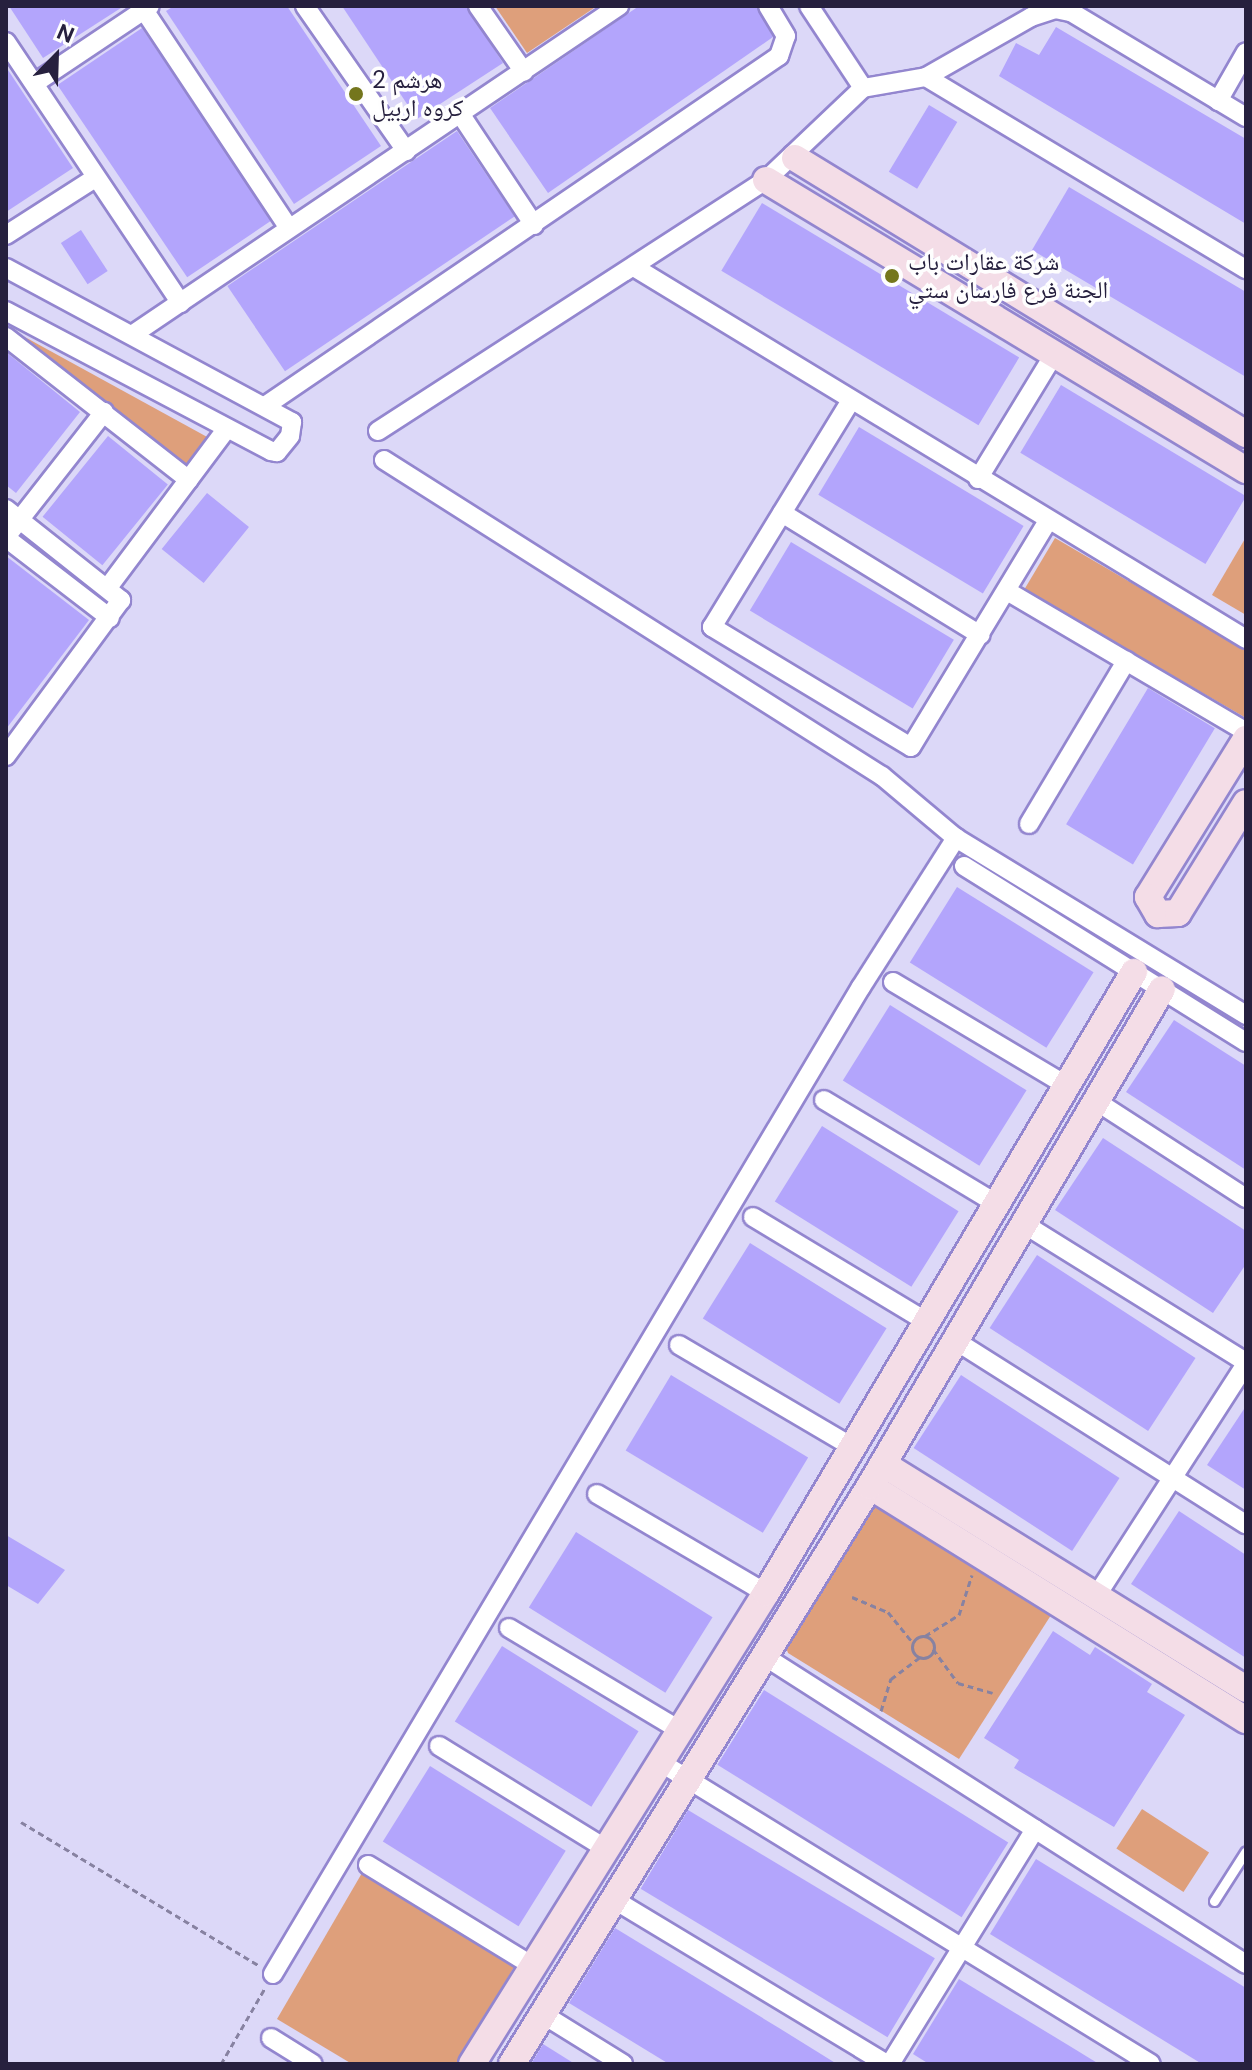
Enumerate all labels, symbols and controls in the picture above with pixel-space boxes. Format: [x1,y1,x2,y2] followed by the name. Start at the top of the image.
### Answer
[16,16,96,96] north arrow
[53,17,79,50] text: N
[372,66,463,122] place label: هرشم 2 كروه اربيل
[347,85,365,103] marker: هرشم 2 كروه اربيل
[908,248,1108,304] place label: شرکة عقارات باب الجنة فرع فارسان ستي
[883,267,901,285] marker: شرکة عقارات باب الجنة فرع فارسان ستي

